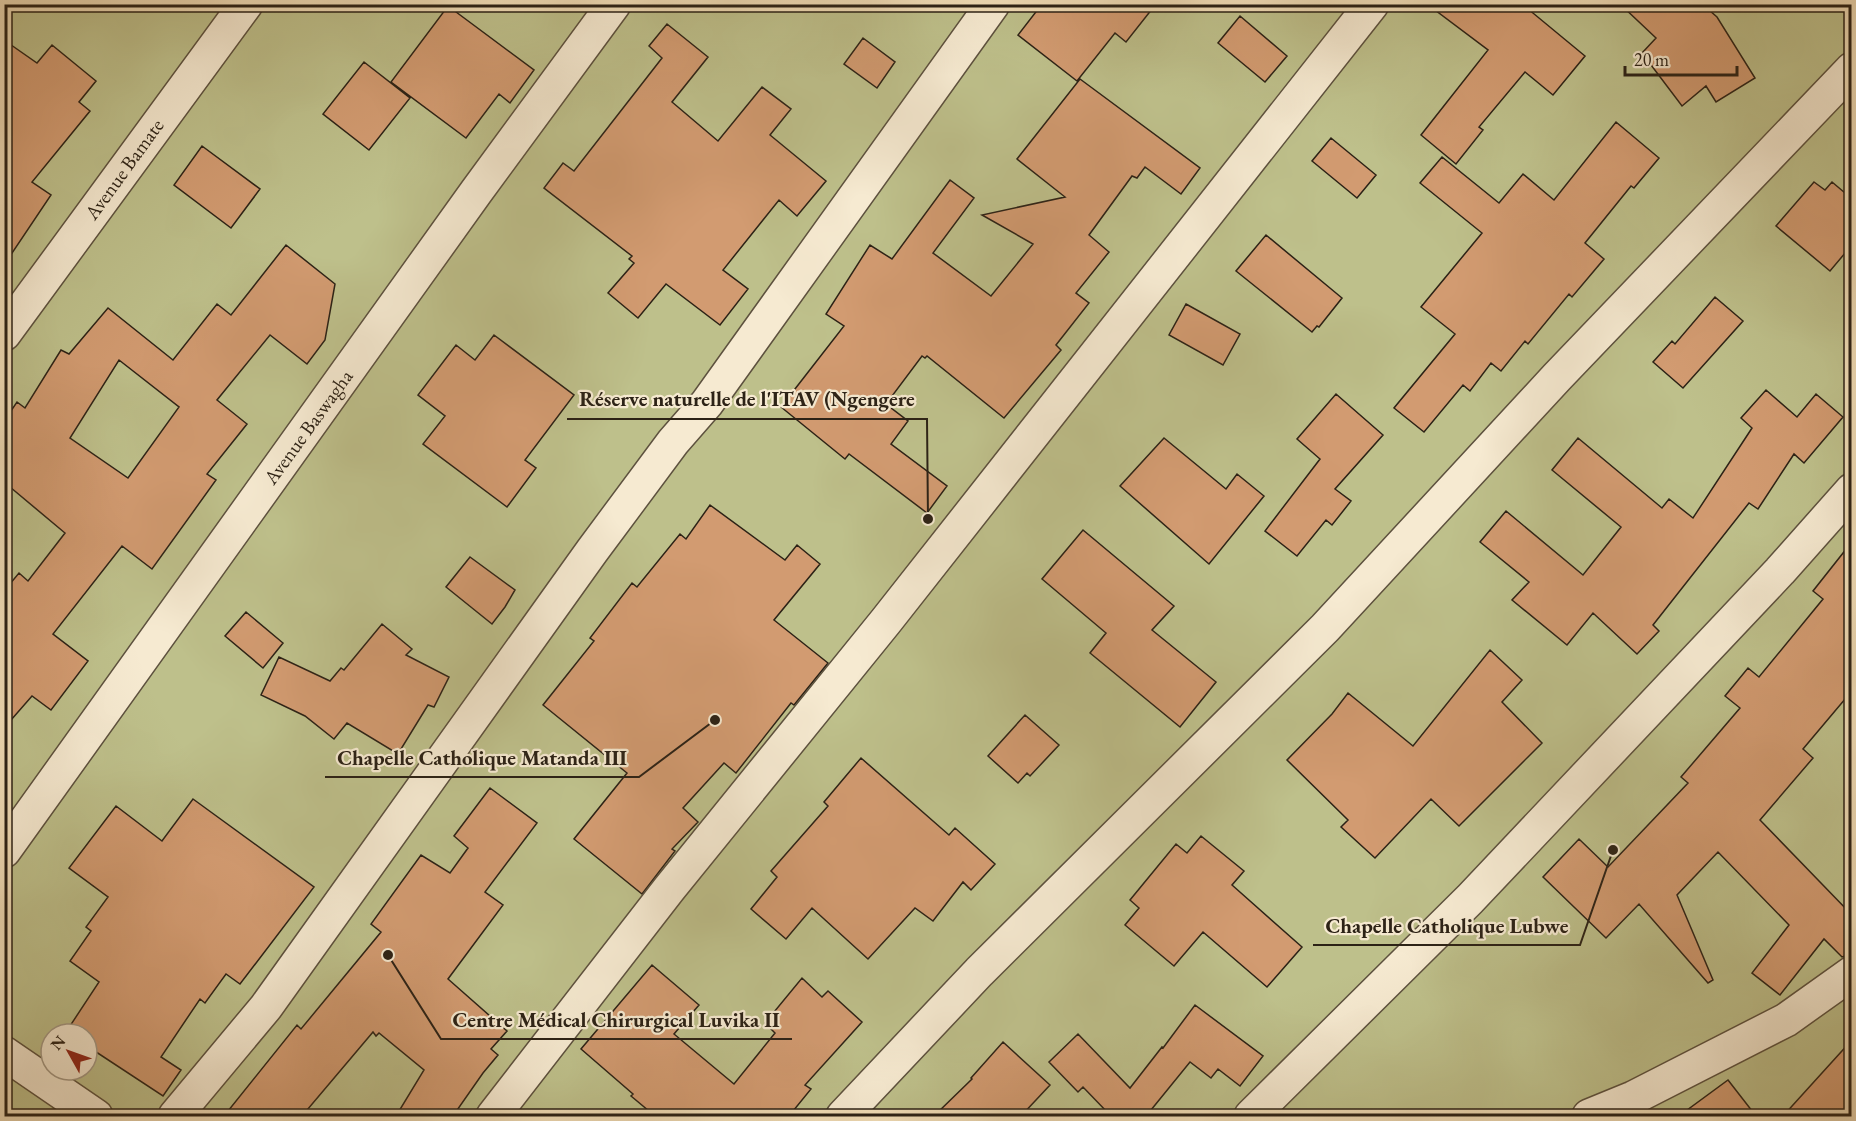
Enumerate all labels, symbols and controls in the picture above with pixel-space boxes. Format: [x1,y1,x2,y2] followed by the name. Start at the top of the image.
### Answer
[1625,39,1738,77] scale bar
[1634,48,1669,71] text: 20 m
[78,113,170,225] street label: Avenue Bamate
[257,364,358,490] street label: Avenue Baswagha
[567,380,927,419] callout: Réserve naturelle de l'ITAV (Ngengere
[579,385,915,412] text: Réserve naturelle de l'ITAV (Ngengere
[325,738,639,777] callout: Chapelle Catholique Matanda III
[337,744,627,771] text: Chapelle Catholique Matanda III
[1313,906,1580,945] callout: Chapelle Catholique Lubwe
[1325,912,1569,939] text: Chapelle Catholique Lubwe
[441,1000,792,1039] callout: Centre Médical Chirurgical Luvika II
[452,1006,780,1033] text: Centre Médical Chirurgical Luvika II
[39,1022,99,1082] north arrow
[46,1031,70,1054] text: N

